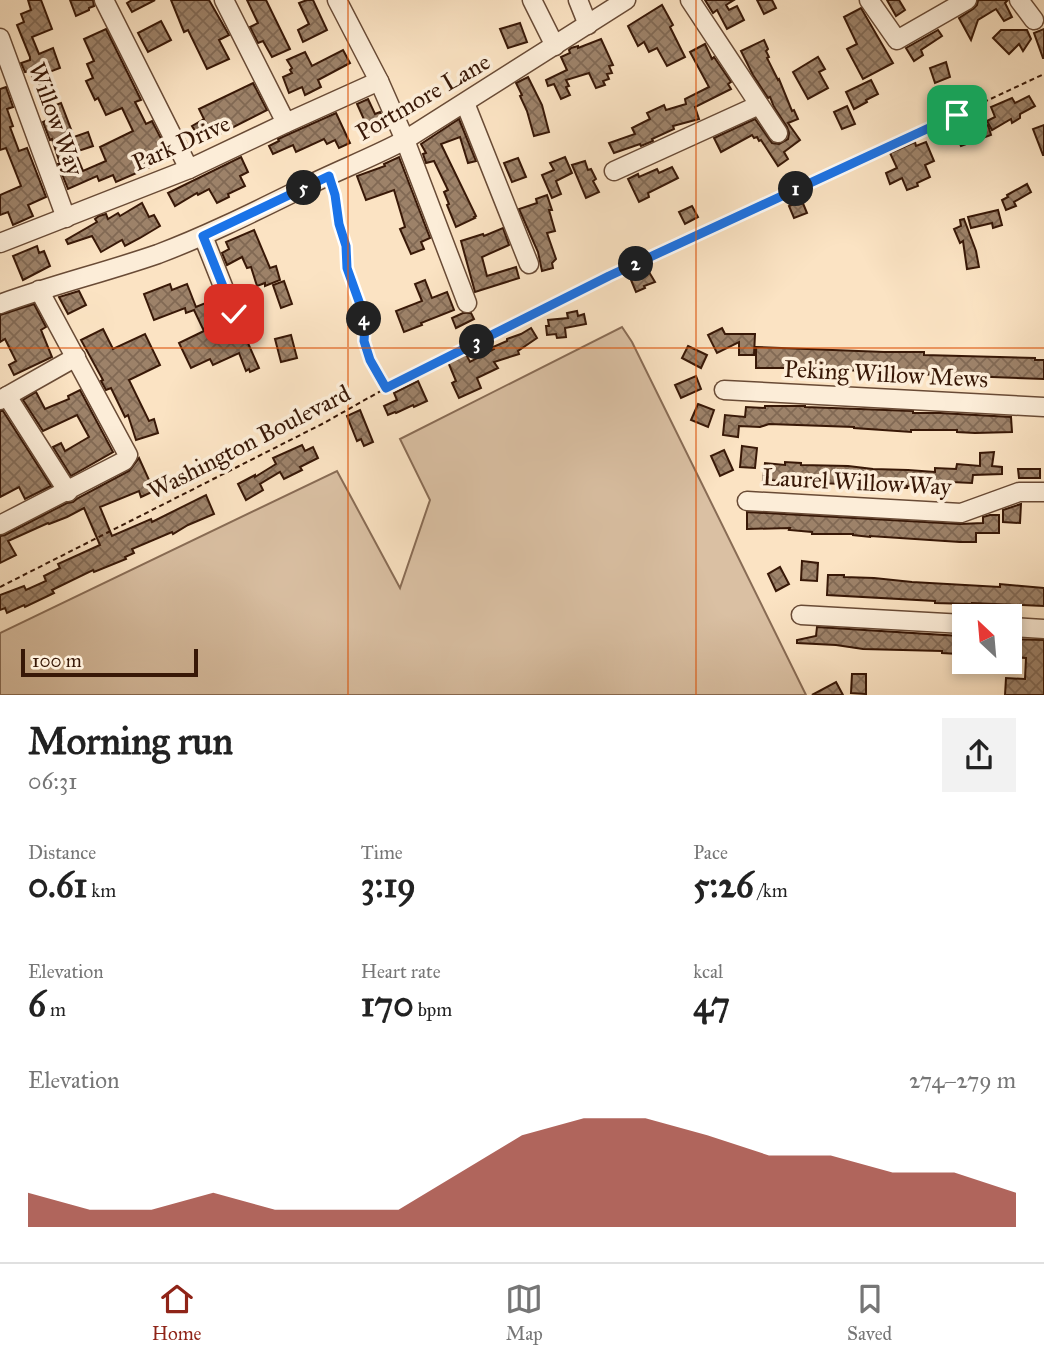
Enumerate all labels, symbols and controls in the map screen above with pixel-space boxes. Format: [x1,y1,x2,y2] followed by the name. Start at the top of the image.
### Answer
[351,47,495,147] street label: Portmore Lane
[22,58,91,180] street label: Willow Way
[927,85,987,145] pin
[938,96,976,134] icon: arrive
[127,108,235,178] street label: Park Drive
[286,170,322,206] pin: 5
[778,172,814,206] pin: 1
[299,176,308,199] text: 5
[792,177,799,200] text: 1
[618,246,654,282] pin: 2
[631,252,640,275] text: 2
[204,284,264,344] pin
[215,295,253,333] icon: check
[346,302,382,336] pin: 4
[358,307,369,330] text: 4
[460,324,494,360] pin: 3
[473,330,480,353] text: 3
[783,354,989,394] street label: Peking Willow Mews
[143,378,355,506] street label: Washington Boulevard
[762,462,953,502] street label: Laurel Willow Way
[952,604,1022,674] north arrow
[952,604,1022,674] map controls
[21,646,198,678] scale bar
[32,649,82,672] text: 100 m
[28,718,233,764] text: Morning run
[942,718,1016,792] button: share
[28,767,77,795] text: 06:31
[28,841,96,864] text: Distance
[361,841,403,864] text: Time
[693,841,728,864] text: Pace
[28,864,87,907] text: 0.61
[361,864,416,907] text: 3:19
[693,864,754,907] text: 5:26
[87,879,116,902] text: km
[754,879,788,902] text: /km
[28,960,103,983] text: Elevation
[361,960,441,983] text: Heart rate
[693,960,723,983] text: kcal
[28,983,46,1026] text: 6
[361,983,414,1026] text: 170
[693,983,730,1026] text: 47
[46,998,66,1021] text: m
[414,998,452,1021] text: bpm
[28,1066,119,1094] text: Elevation
[909,1066,1016,1094] text: 274–279 m
[152,1280,202,1345] tab: Home
[505,1280,543,1345] tab: Map
[847,1280,892,1345] tab: Saved

